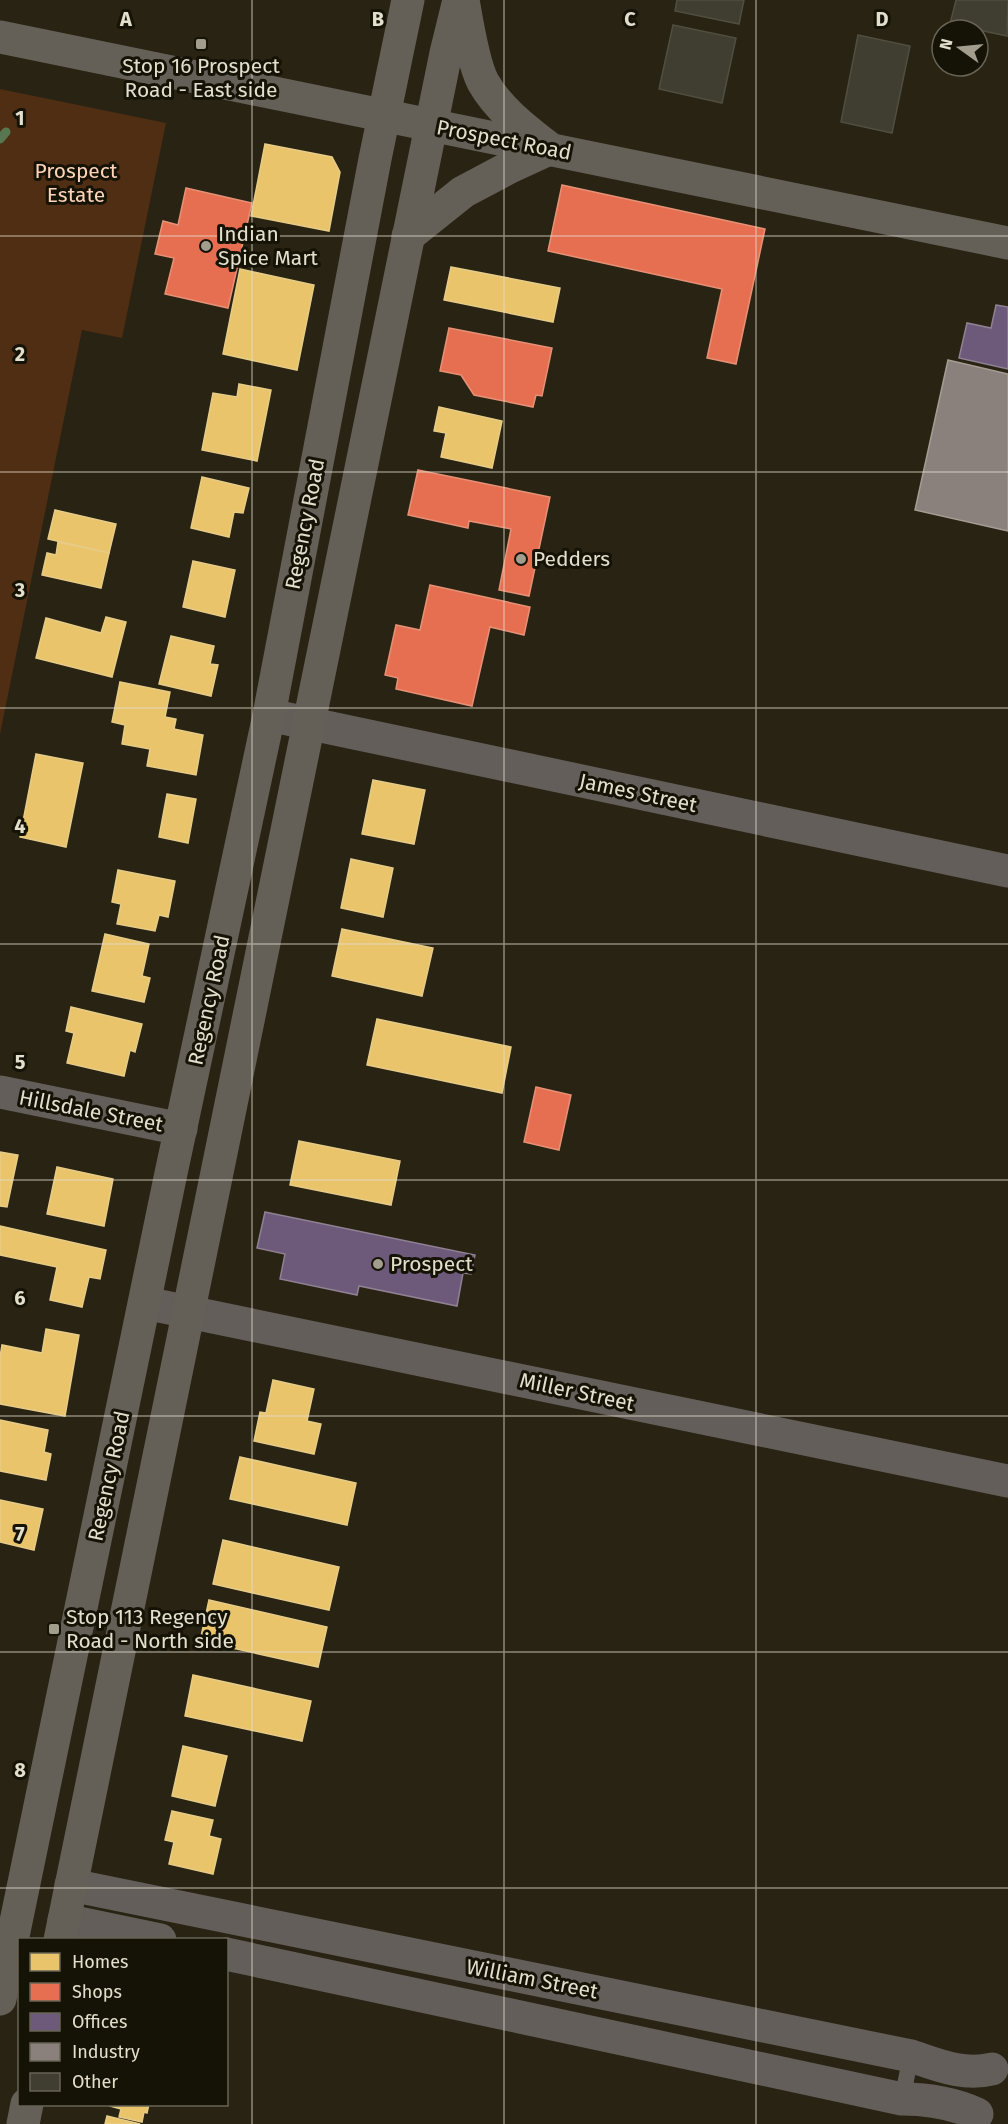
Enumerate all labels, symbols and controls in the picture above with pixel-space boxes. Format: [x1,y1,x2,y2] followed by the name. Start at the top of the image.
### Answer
[119,7,133,31] text: A
[372,7,384,31] text: B
[624,7,636,31] text: C
[875,7,889,31] text: D
[930,18,990,78] north arrow
[194,37,208,51] marker: Stop 16 Prospect Road - East side
[935,37,957,52] text: N
[122,53,280,103] place label: Stop 16 Prospect Road - East side
[15,106,25,130] text: 1
[434,114,574,166] street label: Prospect Road
[35,158,118,208] park label: Prospect Estate
[218,221,318,271] place label: Indian Spice Mart
[199,239,213,253] marker: Indian Spice Mart
[15,342,25,366] text: 2
[280,456,330,592] street label: Regency Road
[533,546,610,572] place label: Pedders
[514,552,528,566] marker: Pedders
[14,578,25,602] text: 3
[577,768,700,818] street label: James Street
[14,814,26,838] text: 4
[183,932,235,1068] street label: Regency Road
[15,1050,26,1074] text: 5
[17,1084,166,1138] street label: Hillsdale Street
[390,1251,473,1277] place label: Prospect
[371,1257,385,1271] marker: Prospect
[14,1286,26,1310] text: 6
[517,1367,637,1417] street label: Miller Street
[83,1408,135,1544] street label: Regency Road
[15,1522,25,1546] text: 7
[66,1604,234,1654] place label: Stop 113 Regency Road - North side
[47,1622,61,1636] marker: Stop 113 Regency Road - North side
[14,1758,26,1782] text: 8
[18,1938,228,2106] legend
[72,1951,128,1973] text: Homes
[464,1954,600,2005] street label: William Street
[72,1981,122,2003] text: Shops
[72,2011,127,2033] text: Offices
[72,2041,140,2063] text: Industry
[72,2071,118,2093] text: Other

